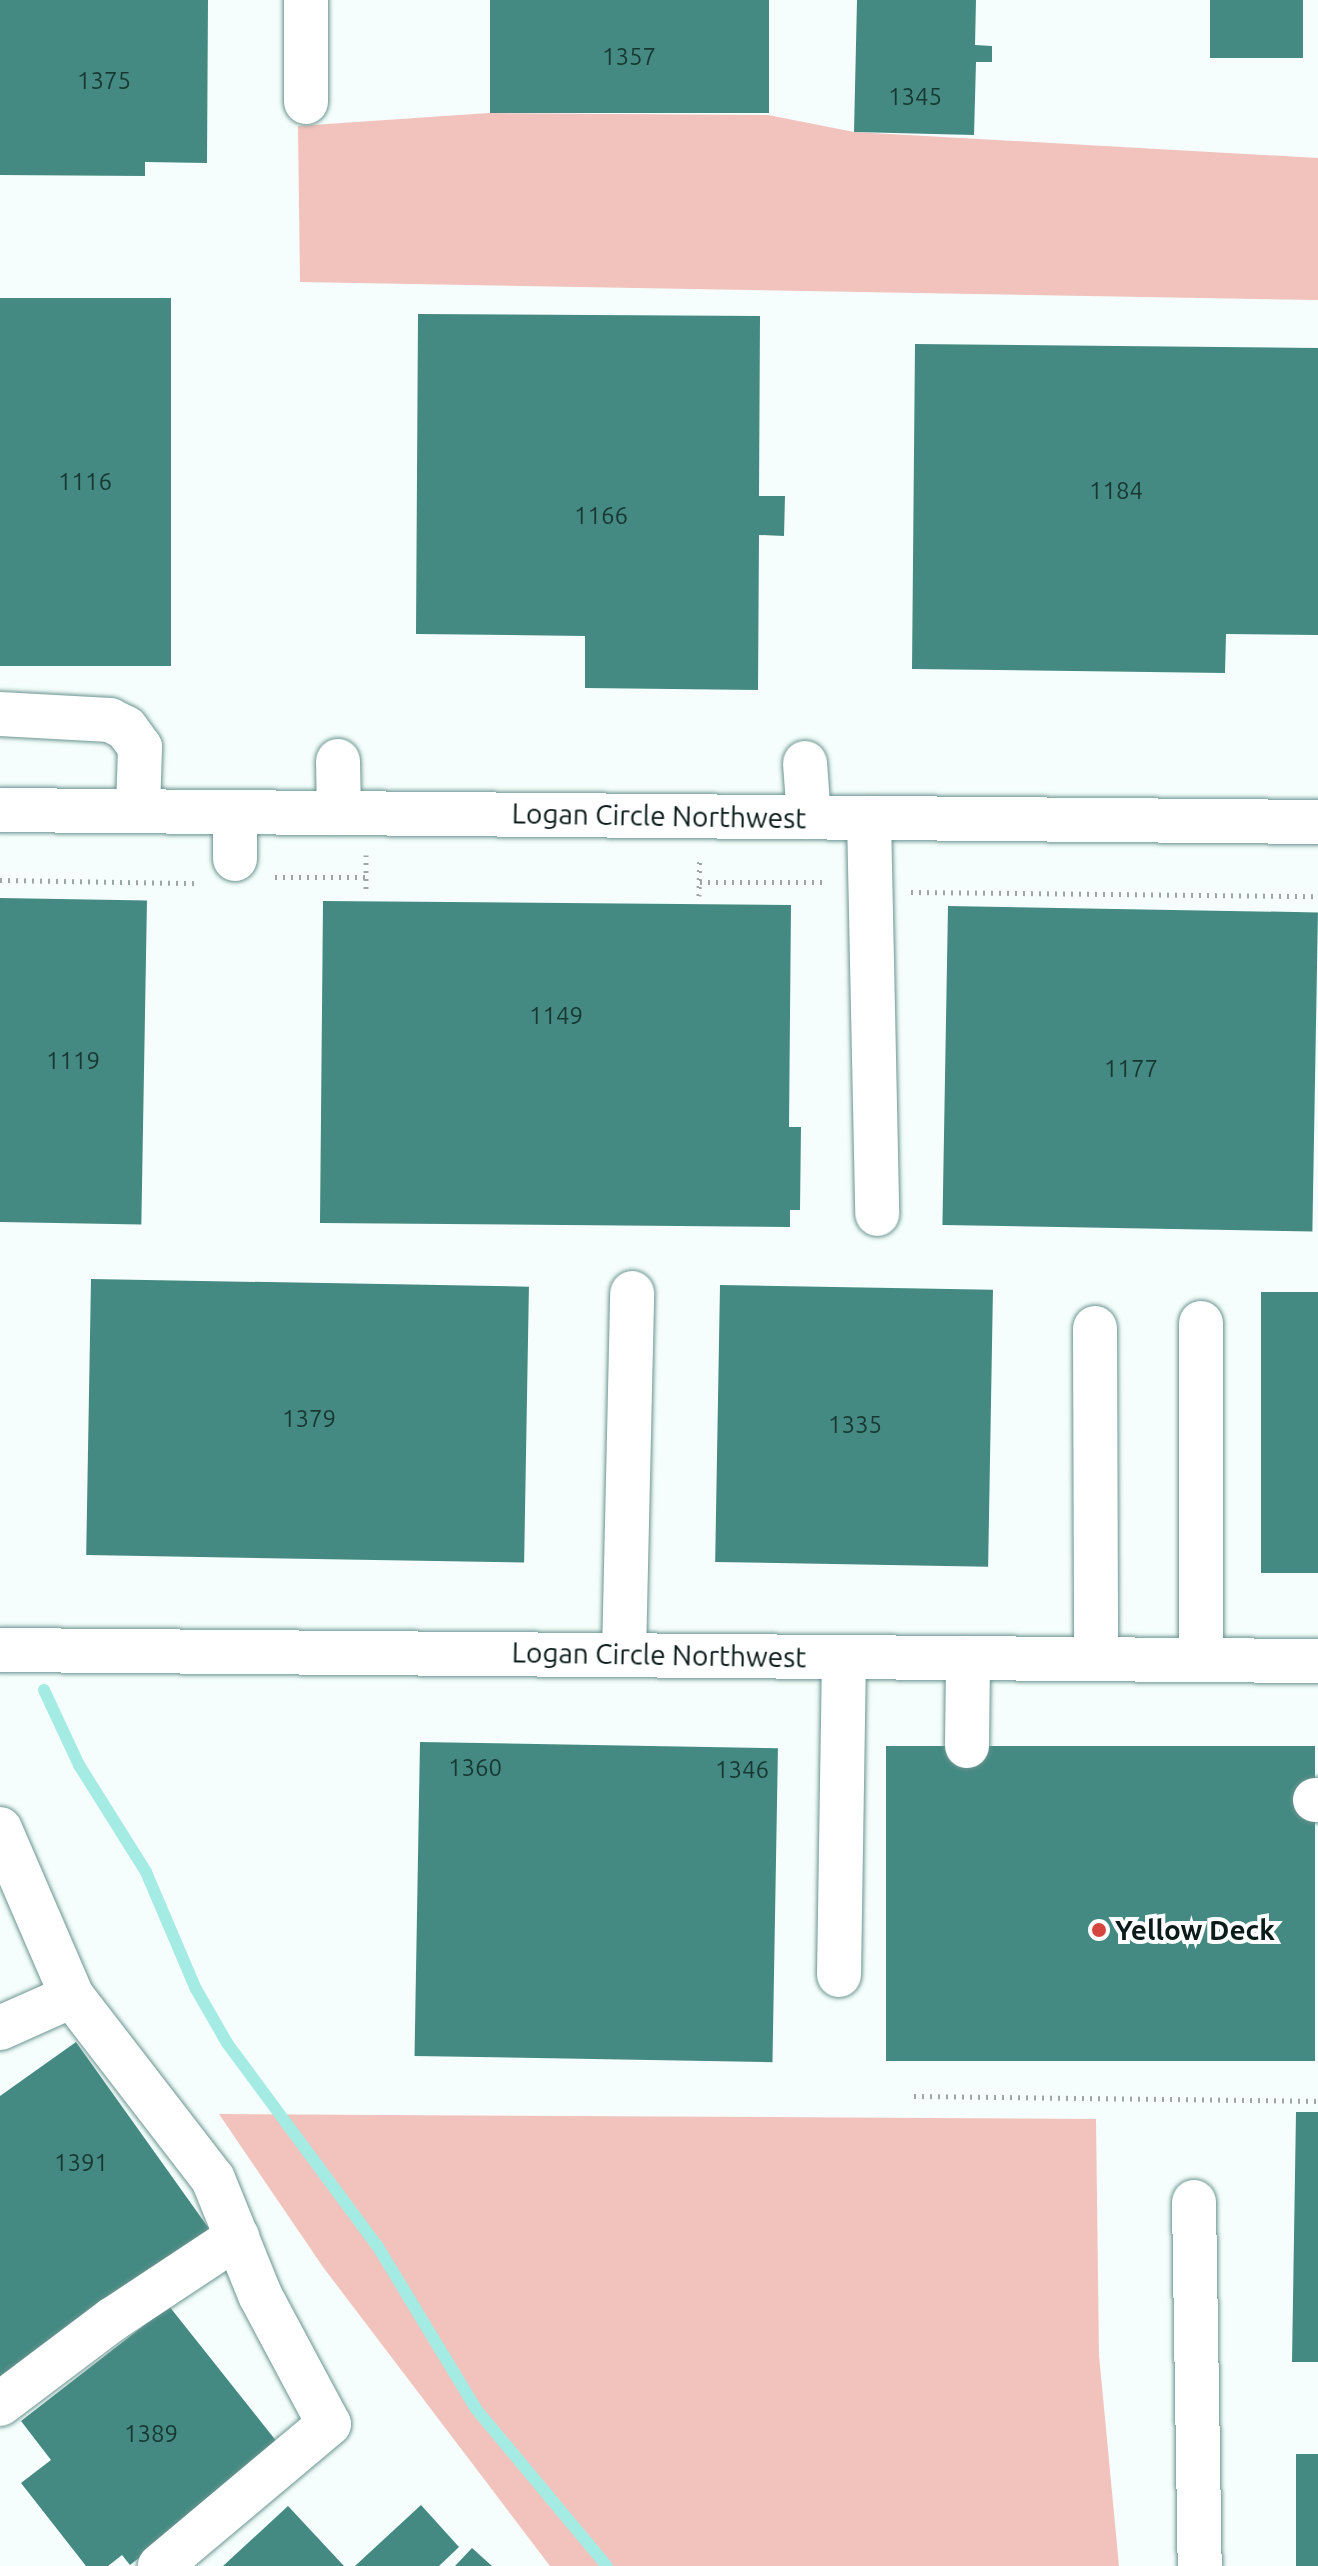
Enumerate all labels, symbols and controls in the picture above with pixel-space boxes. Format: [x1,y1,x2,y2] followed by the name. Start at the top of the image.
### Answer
[602,43,656,71] house number: 1357
[77,67,131,95] house number: 1375
[888,83,942,111] house number: 1345
[58,468,112,496] house number: 1116
[1089,477,1143,505] house number: 1184
[574,502,628,530] house number: 1166
[511,797,807,835] street label: Logan Circle Northwest
[529,1002,583,1030] house number: 1149
[46,1047,100,1075] house number: 1119
[1104,1055,1158,1083] house number: 1177
[282,1405,336,1433] house number: 1379
[828,1411,882,1439] house number: 1335
[511,1636,807,1674] street label: Logan Circle Northwest
[448,1754,502,1782] house number: 1360
[715,1756,769,1784] house number: 1346
[1115,1913,1275,1947] place label: Yellow Deck
[1090,1921,1108,1939] marker: Yellow Deck
[54,2149,108,2177] house number: 1391
[124,2420,178,2448] house number: 1389

